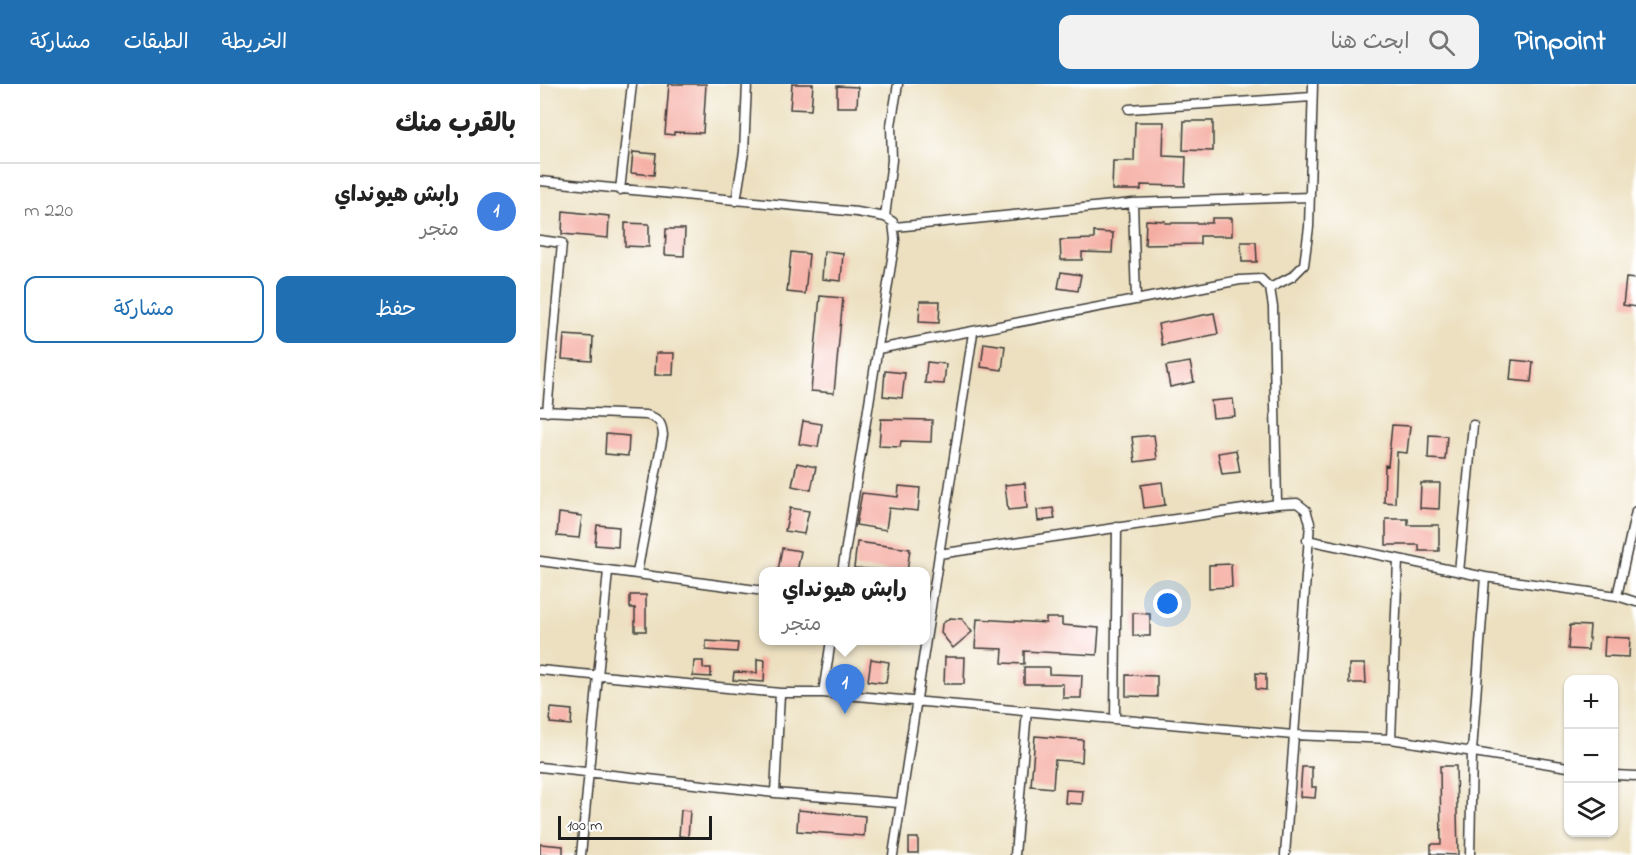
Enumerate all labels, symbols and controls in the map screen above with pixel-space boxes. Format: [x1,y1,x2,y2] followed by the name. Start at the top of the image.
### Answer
[1059,15,1479,69] search box
[1515,22,1606,63] text: Pinpoint
[1425,26,1458,59] icon: search
[1331,27,1410,59] text: ابحث هنا
[30,28,91,58] text: مشاركة
[124,28,189,58] text: الطبقات
[222,28,287,58] text: الخريطة
[395,106,516,144] text: بالقرب منك
[334,180,459,212] text: رابش هيونداي
[24,197,73,226] text: 220 m
[493,197,500,226] text: 1
[420,216,459,245] text: متجر
[24,276,264,343] button: مشاركة
[276,276,516,343] button: حفظ
[759,567,930,645] popup
[782,575,907,607] text: رابش هيونداي
[1153,589,1182,618] your location
[782,611,821,640] text: متجر
[826,664,864,714] pin: 1
[1564,675,1618,837] map controls
[1564,675,1618,729] button: +
[1564,729,1618,783] button: −
[1564,783,1618,837] button: layers
[558,813,712,840] scale bar
[567,814,602,838] text: 100 m

